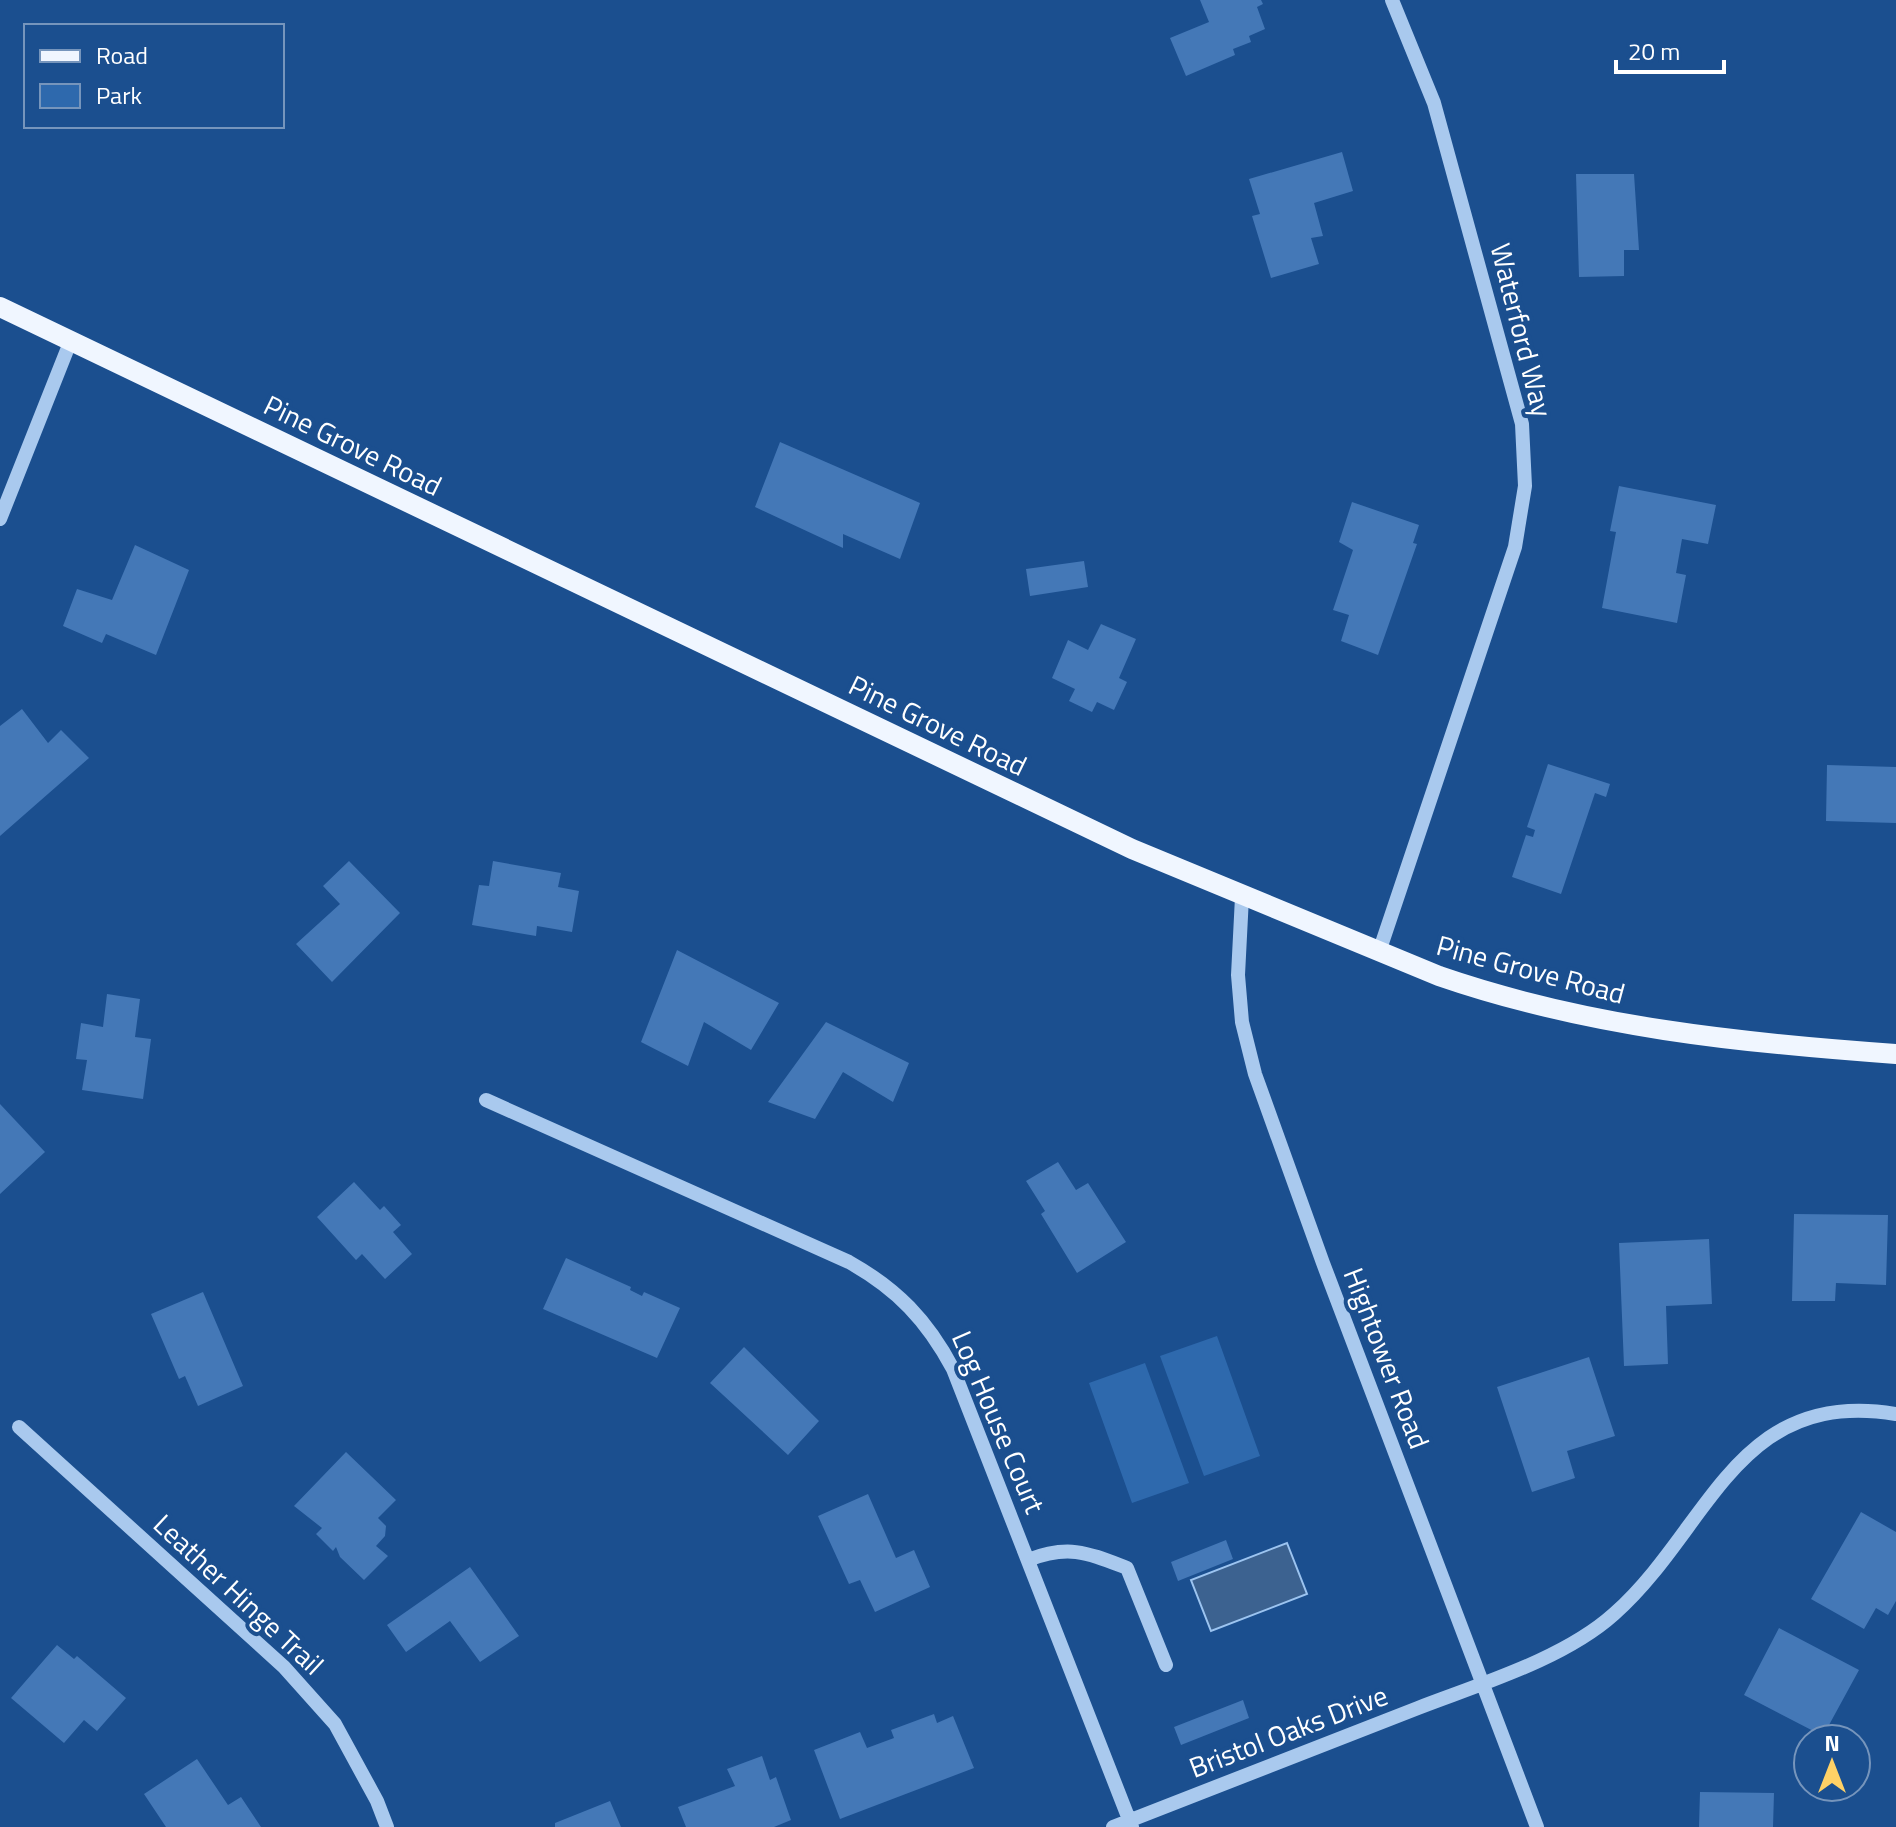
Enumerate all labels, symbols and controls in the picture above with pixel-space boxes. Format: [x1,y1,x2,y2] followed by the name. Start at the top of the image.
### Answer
[24,24,284,128] legend
[1616,24,1724,74] scale bar
[1628,33,1680,69] text: 20 m
[96,37,148,73] text: Road
[96,77,142,113] text: Park
[1480,238,1564,422] street label: Waterford Way
[257,383,449,507] street label: Pine Grove Road
[842,663,1034,787] street label: Pine Grove Road
[1432,923,1630,1015] street label: Pine Grove Road
[1333,1261,1441,1455] street label: Hightower Road
[941,1324,1057,1520] street label: Log House Court
[144,1503,334,1685] street label: Leather Hinge Trail
[1182,1673,1394,1789] street label: Bristol Oaks Drive
[1792,1723,1872,1803] north arrow
[1824,1726,1840,1760] text: N

